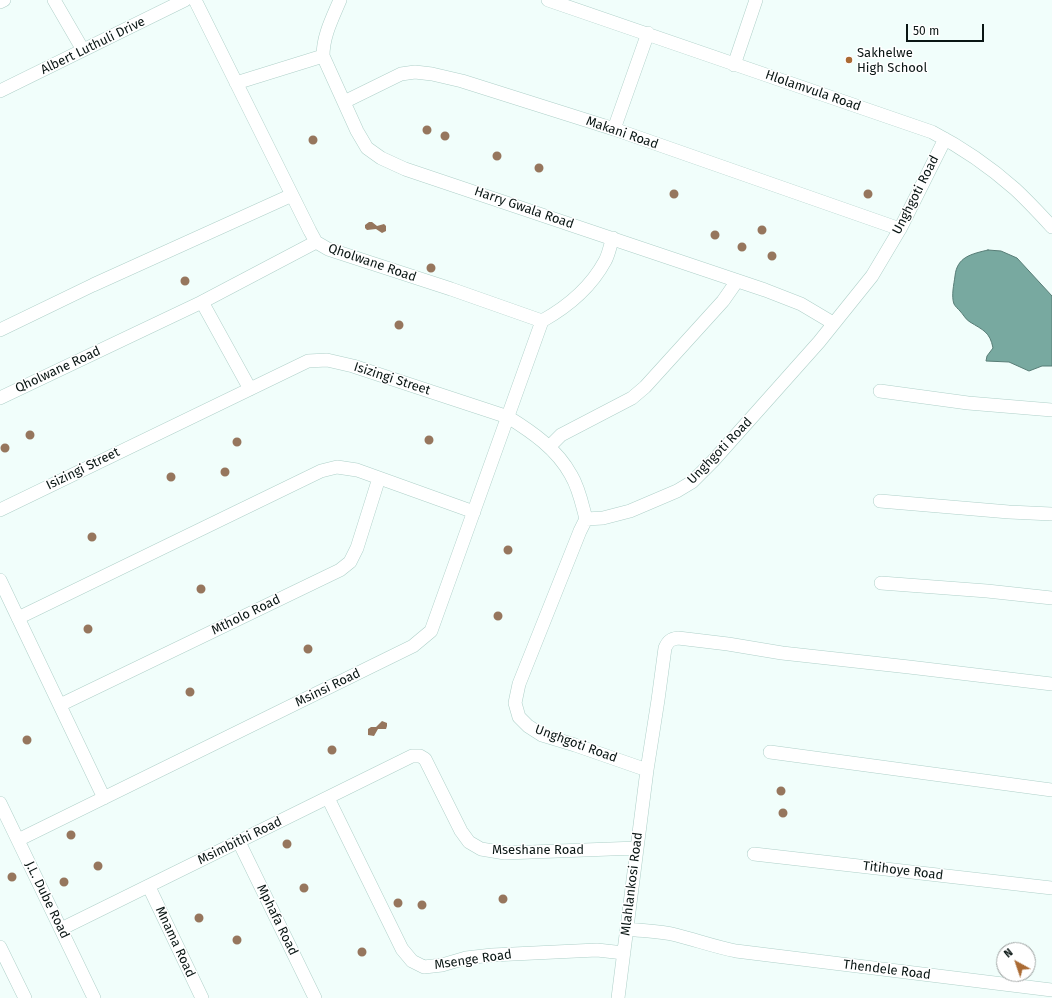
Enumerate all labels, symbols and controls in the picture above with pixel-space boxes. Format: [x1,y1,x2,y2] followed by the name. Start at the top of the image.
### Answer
[38,14,148,78] street label: Albert Luthuli Drive
[908,16,986,42] scale bar
[913,24,939,38] text: 50 m
[857,45,927,76] place label: Sakhelwe High School
[844,55,854,65] marker: Sakhelwe High School
[763,67,863,115] street label: Hlolamvula Road
[584,113,660,153] street label: Makani Road
[889,153,943,237] street label: Unghgoti Road
[472,184,576,232] street label: Harry Gwala Road
[326,241,418,285] street label: Qholwane Road
[13,343,103,397] street label: Qholwane Road
[352,359,432,399] street label: Isizingi Street
[684,414,756,488] street label: Unghgoti Road
[44,445,122,493] street label: Isizingi Street
[209,592,283,638] street label: Mtholo Road
[293,666,363,710] street label: Msinsi Road
[533,722,619,766] street label: Unghgoti Road
[195,814,285,868] street label: Msimbithi Road
[618,831,646,937] street label: Mlahlankosi Road
[492,842,584,858] street label: Mseshane Road
[862,858,944,884] street label: Titihoye Road
[22,859,72,941] street label: J.L. Dube Road
[253,882,301,958] street label: Mphafa Road
[152,904,198,980] street label: Mnama Road
[996,942,1036,982] north arrow
[1002,946,1016,961] text: N
[433,947,513,973] street label: Msenge Road
[842,957,932,983] street label: Thendele Road

